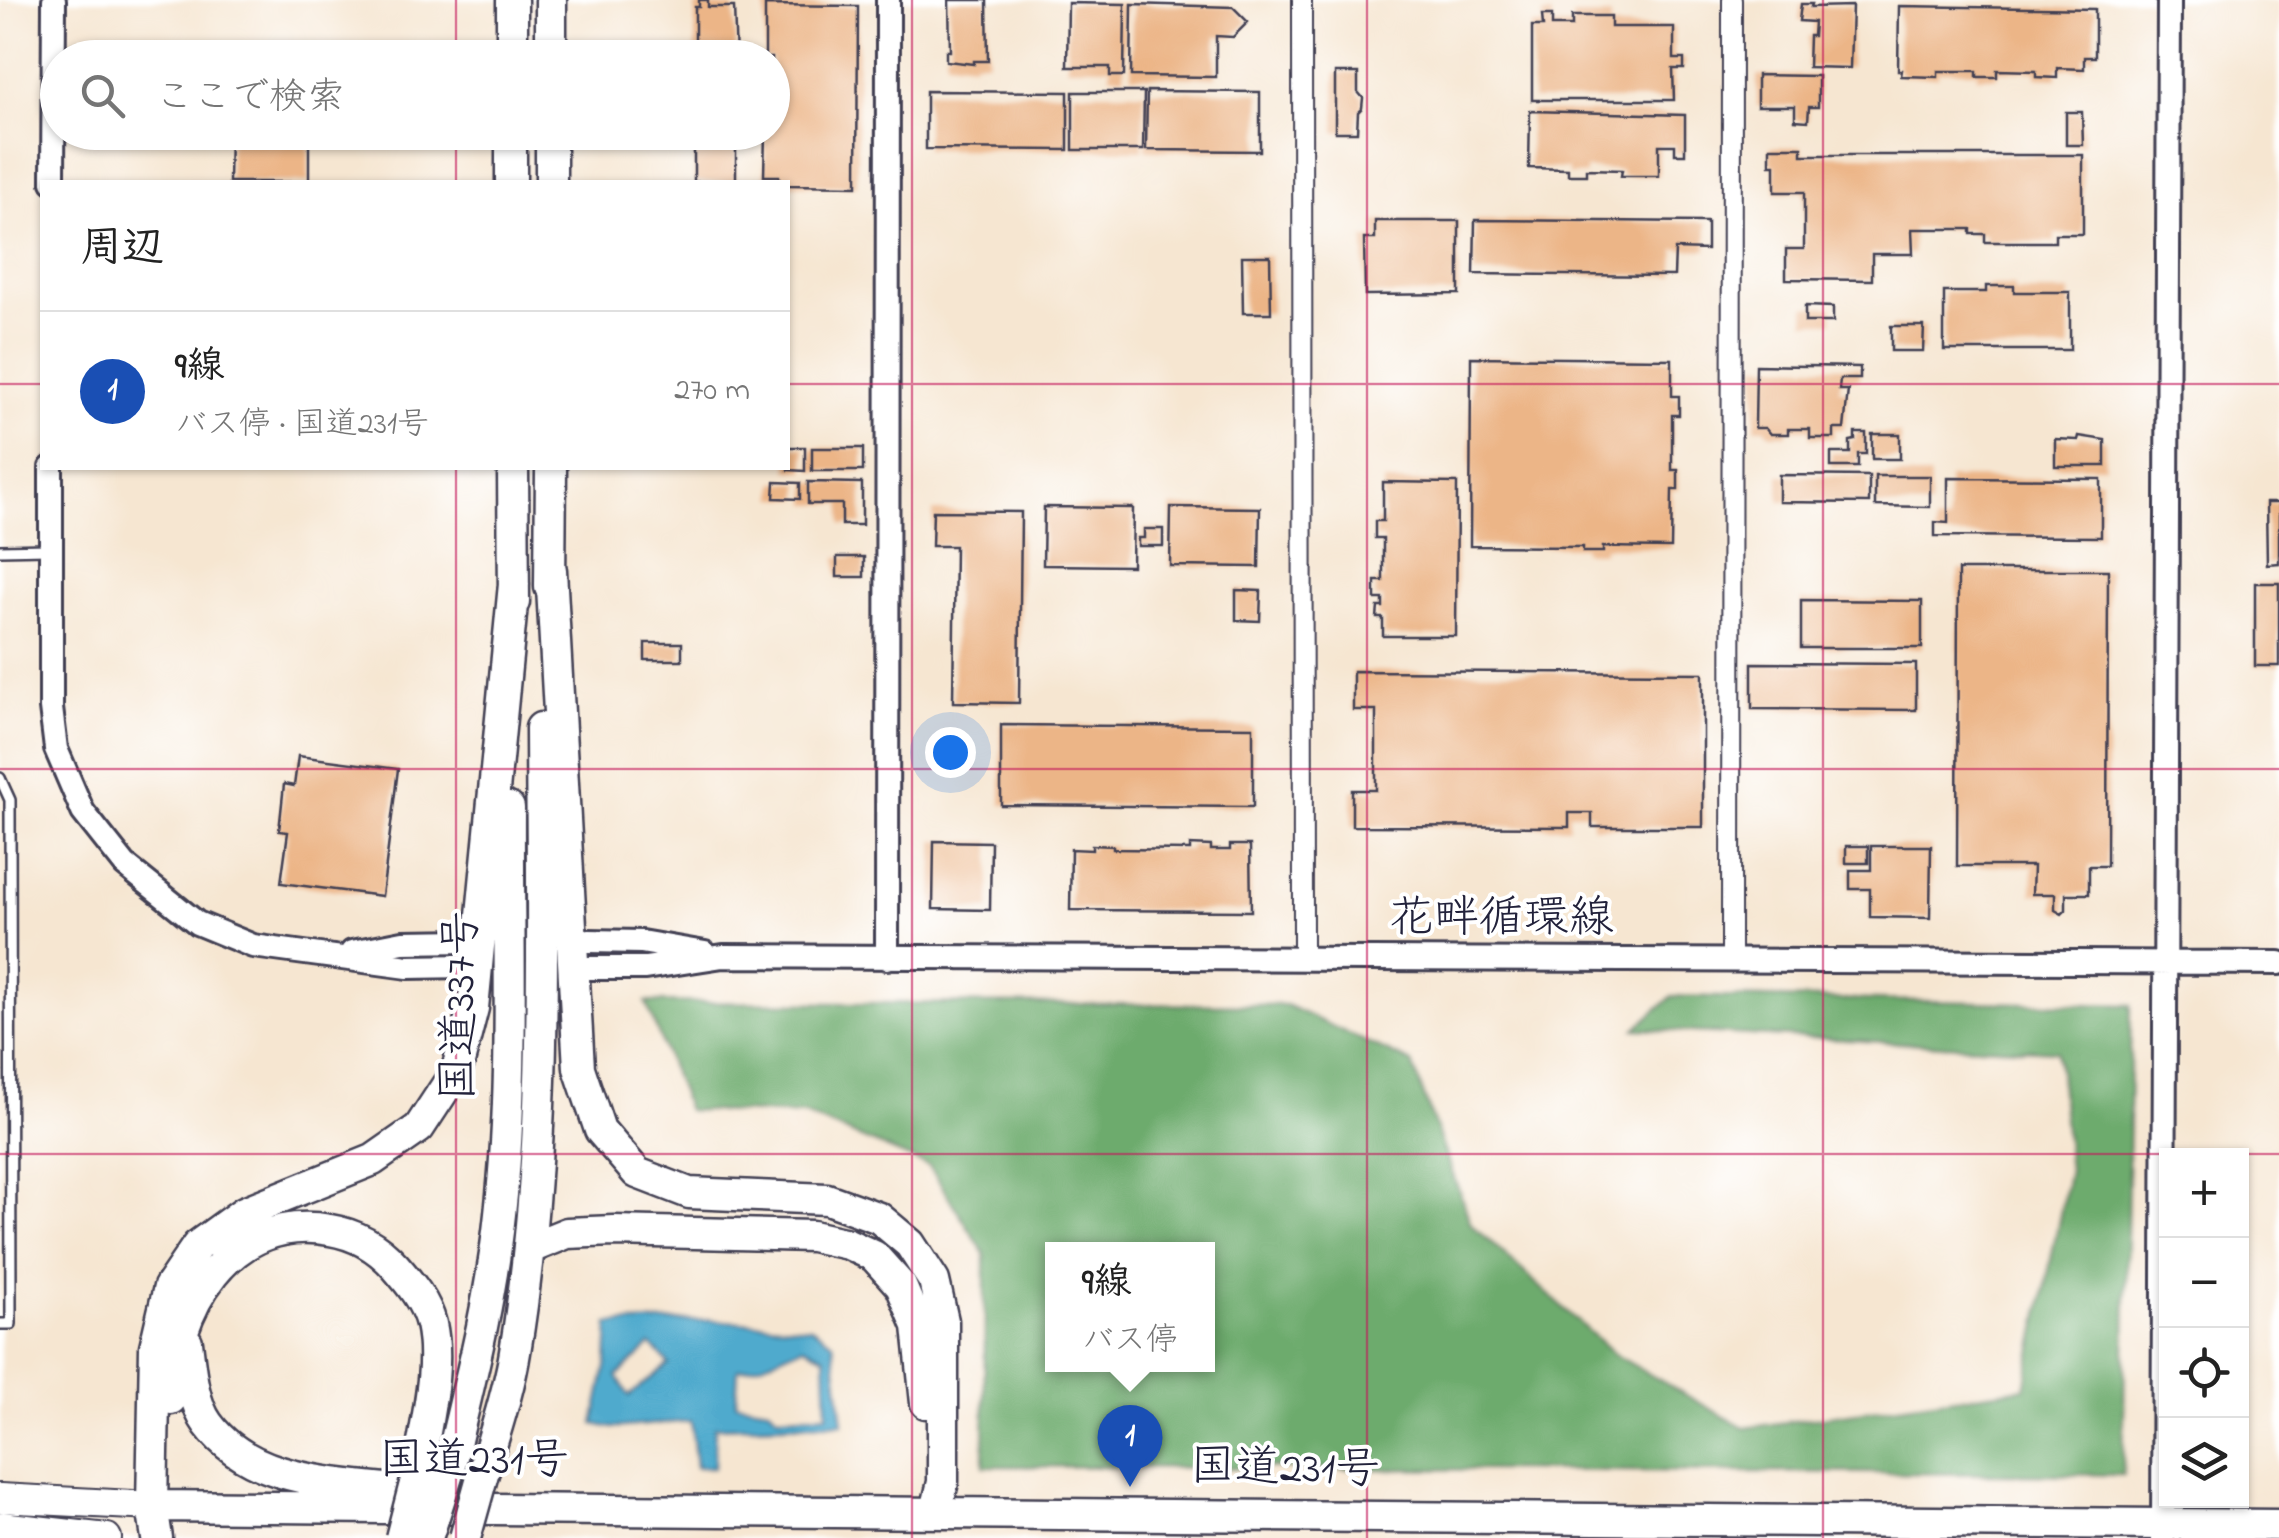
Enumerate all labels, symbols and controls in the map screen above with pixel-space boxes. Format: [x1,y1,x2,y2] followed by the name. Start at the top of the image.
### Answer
[40,40,790,150] search box
[75,68,130,123] icon: search
[155,71,345,127] text: ここで検索
[80,219,164,280] text: 周辺
[175,340,224,396] text: 9線
[107,368,118,415] text: 1
[674,368,750,415] text: 270 m
[175,402,429,449] text: バス停 · 国道231号
[925,727,976,778] your location
[1388,887,1614,953] street label: 花畔循環線
[427,910,497,1102] street label: 国道337号
[2159,1148,2249,1508] map controls
[2159,1148,2249,1238] button: +
[2159,1238,2249,1328] button: −
[1045,1242,1215,1372] popup
[1082,1256,1131,1312] text: 9線
[1082,1318,1178,1365] text: バス停
[2159,1328,2249,1418] button: locate
[1098,1404,1162,1487] pin: 1
[2159,1418,2249,1508] button: layers
[379,1429,569,1495] street label: 国道231号
[1189,1435,1381,1505] street label: 国道231号

